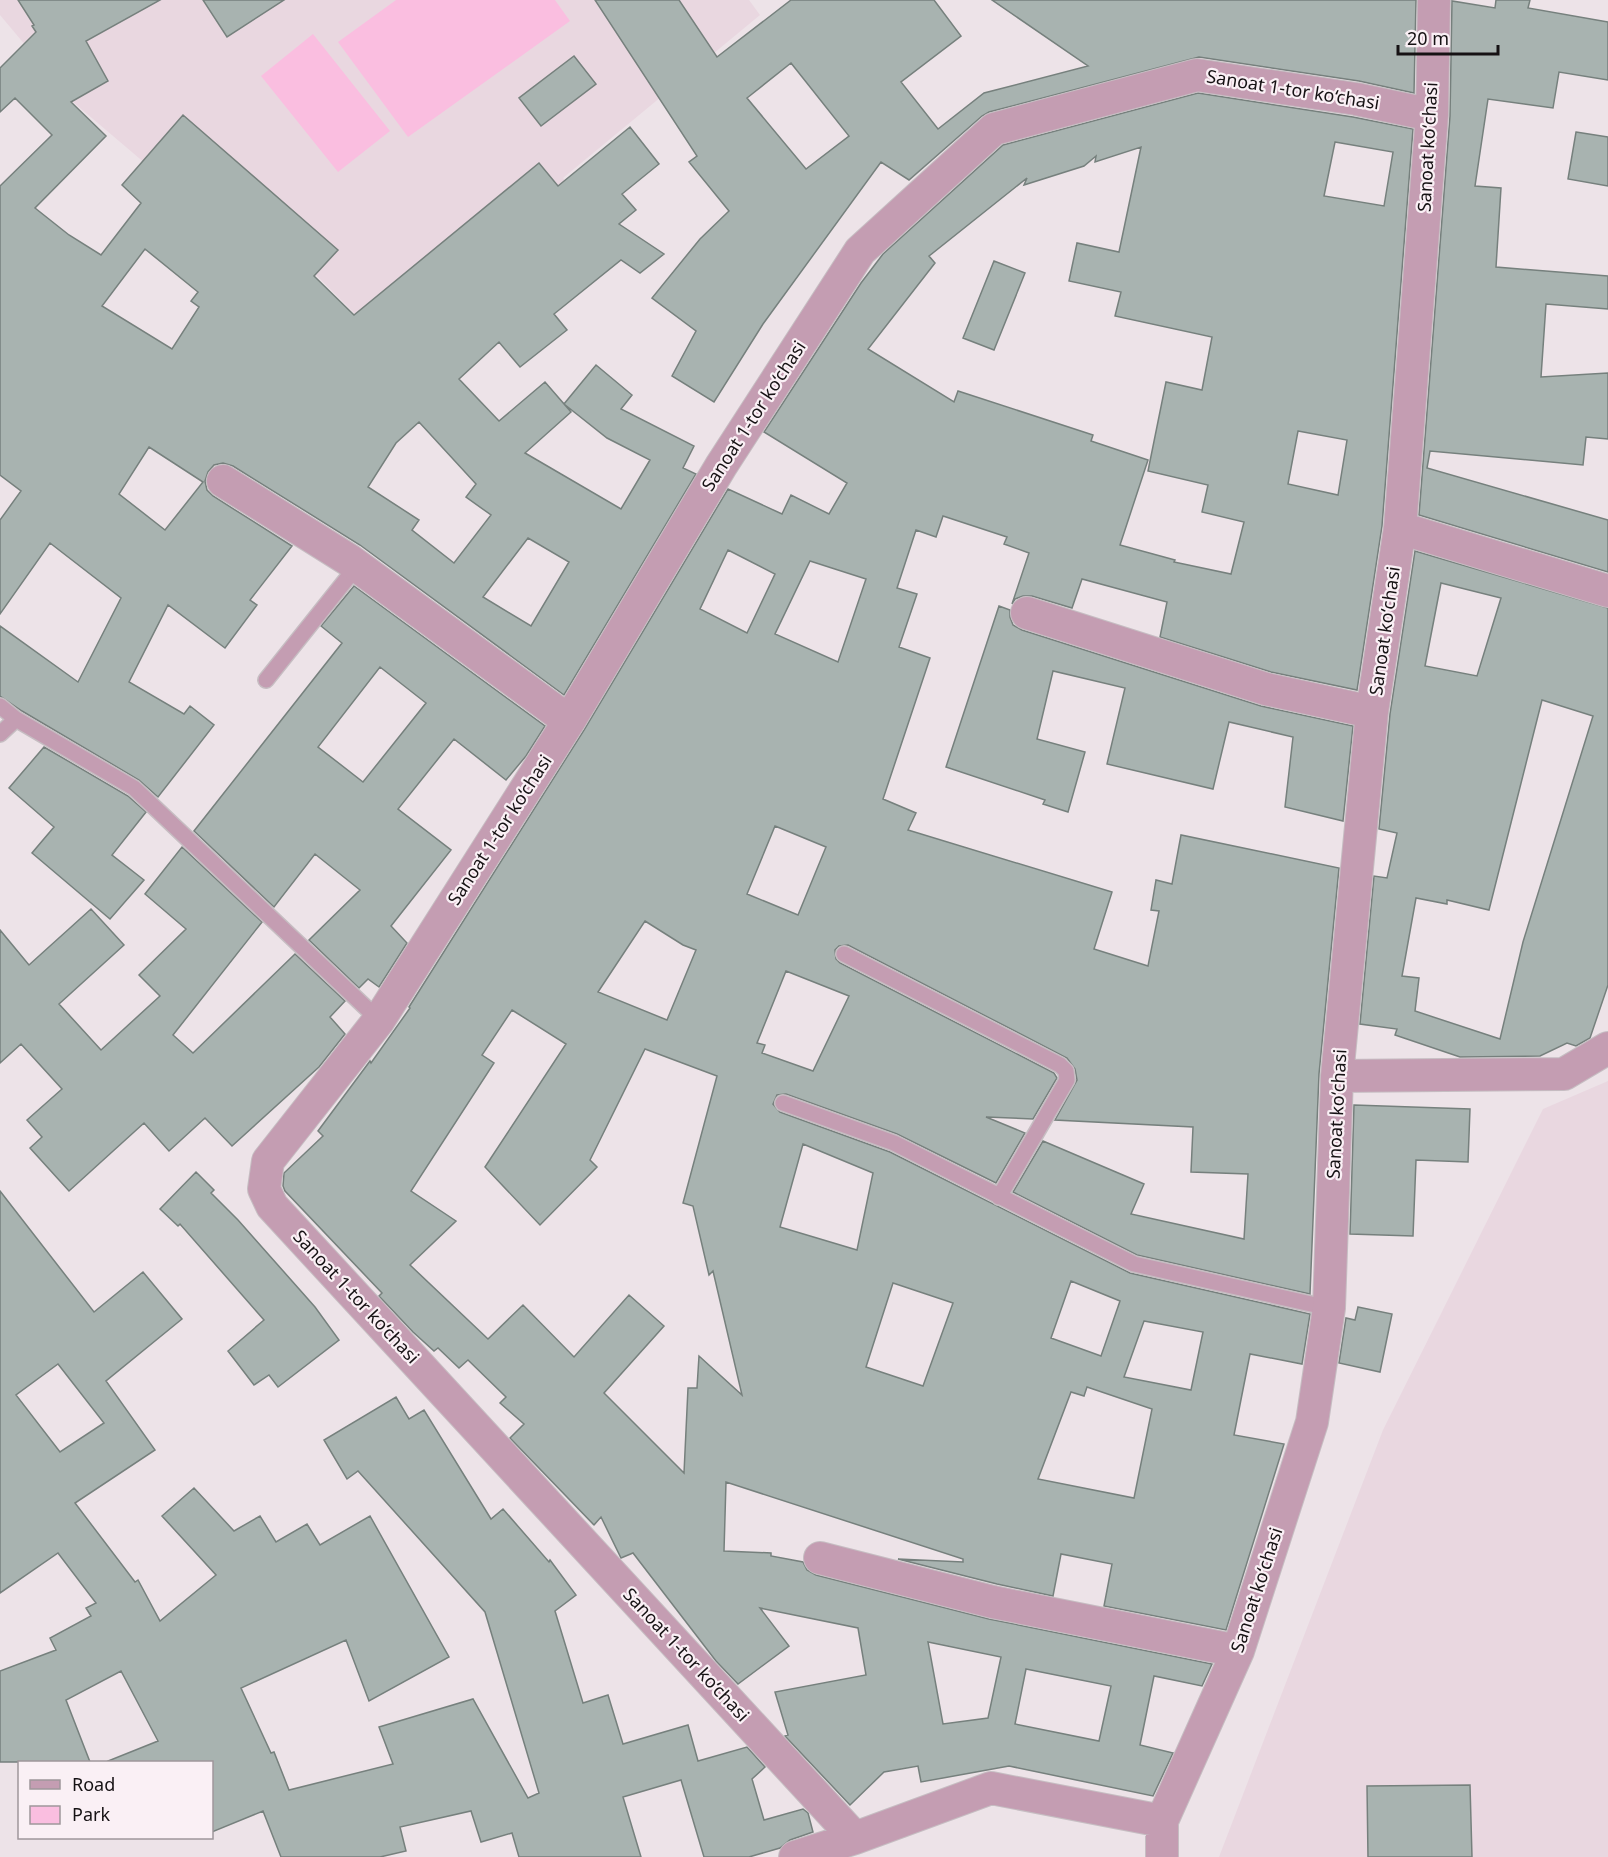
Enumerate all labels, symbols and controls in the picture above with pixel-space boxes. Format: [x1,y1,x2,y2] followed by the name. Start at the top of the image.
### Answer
[1398,18,1498,56] scale bar
[1407,26,1449,50] text: 20 m
[1205,64,1381,115] street label: Sanoat 1-tor ko‘chasi
[1412,81,1442,213] street label: Sanoat koʻchasi
[696,336,811,495] street label: Sanoat 1-tor ko‘chasi
[1363,565,1405,697] street label: Sanoat koʻchasi
[442,750,557,909] street label: Sanoat 1-tor ko‘chasi
[1321,1048,1351,1180] street label: Sanoat koʻchasi
[288,1224,425,1368] street label: Sanoat 1-tor ko‘chasi
[1225,1524,1288,1655] street label: Sanoat koʻchasi
[618,1582,755,1726] street label: Sanoat 1-tor ko‘chasi
[18,1761,213,1839] legend
[72,1772,115,1796] text: Road
[72,1802,110,1826] text: Park

